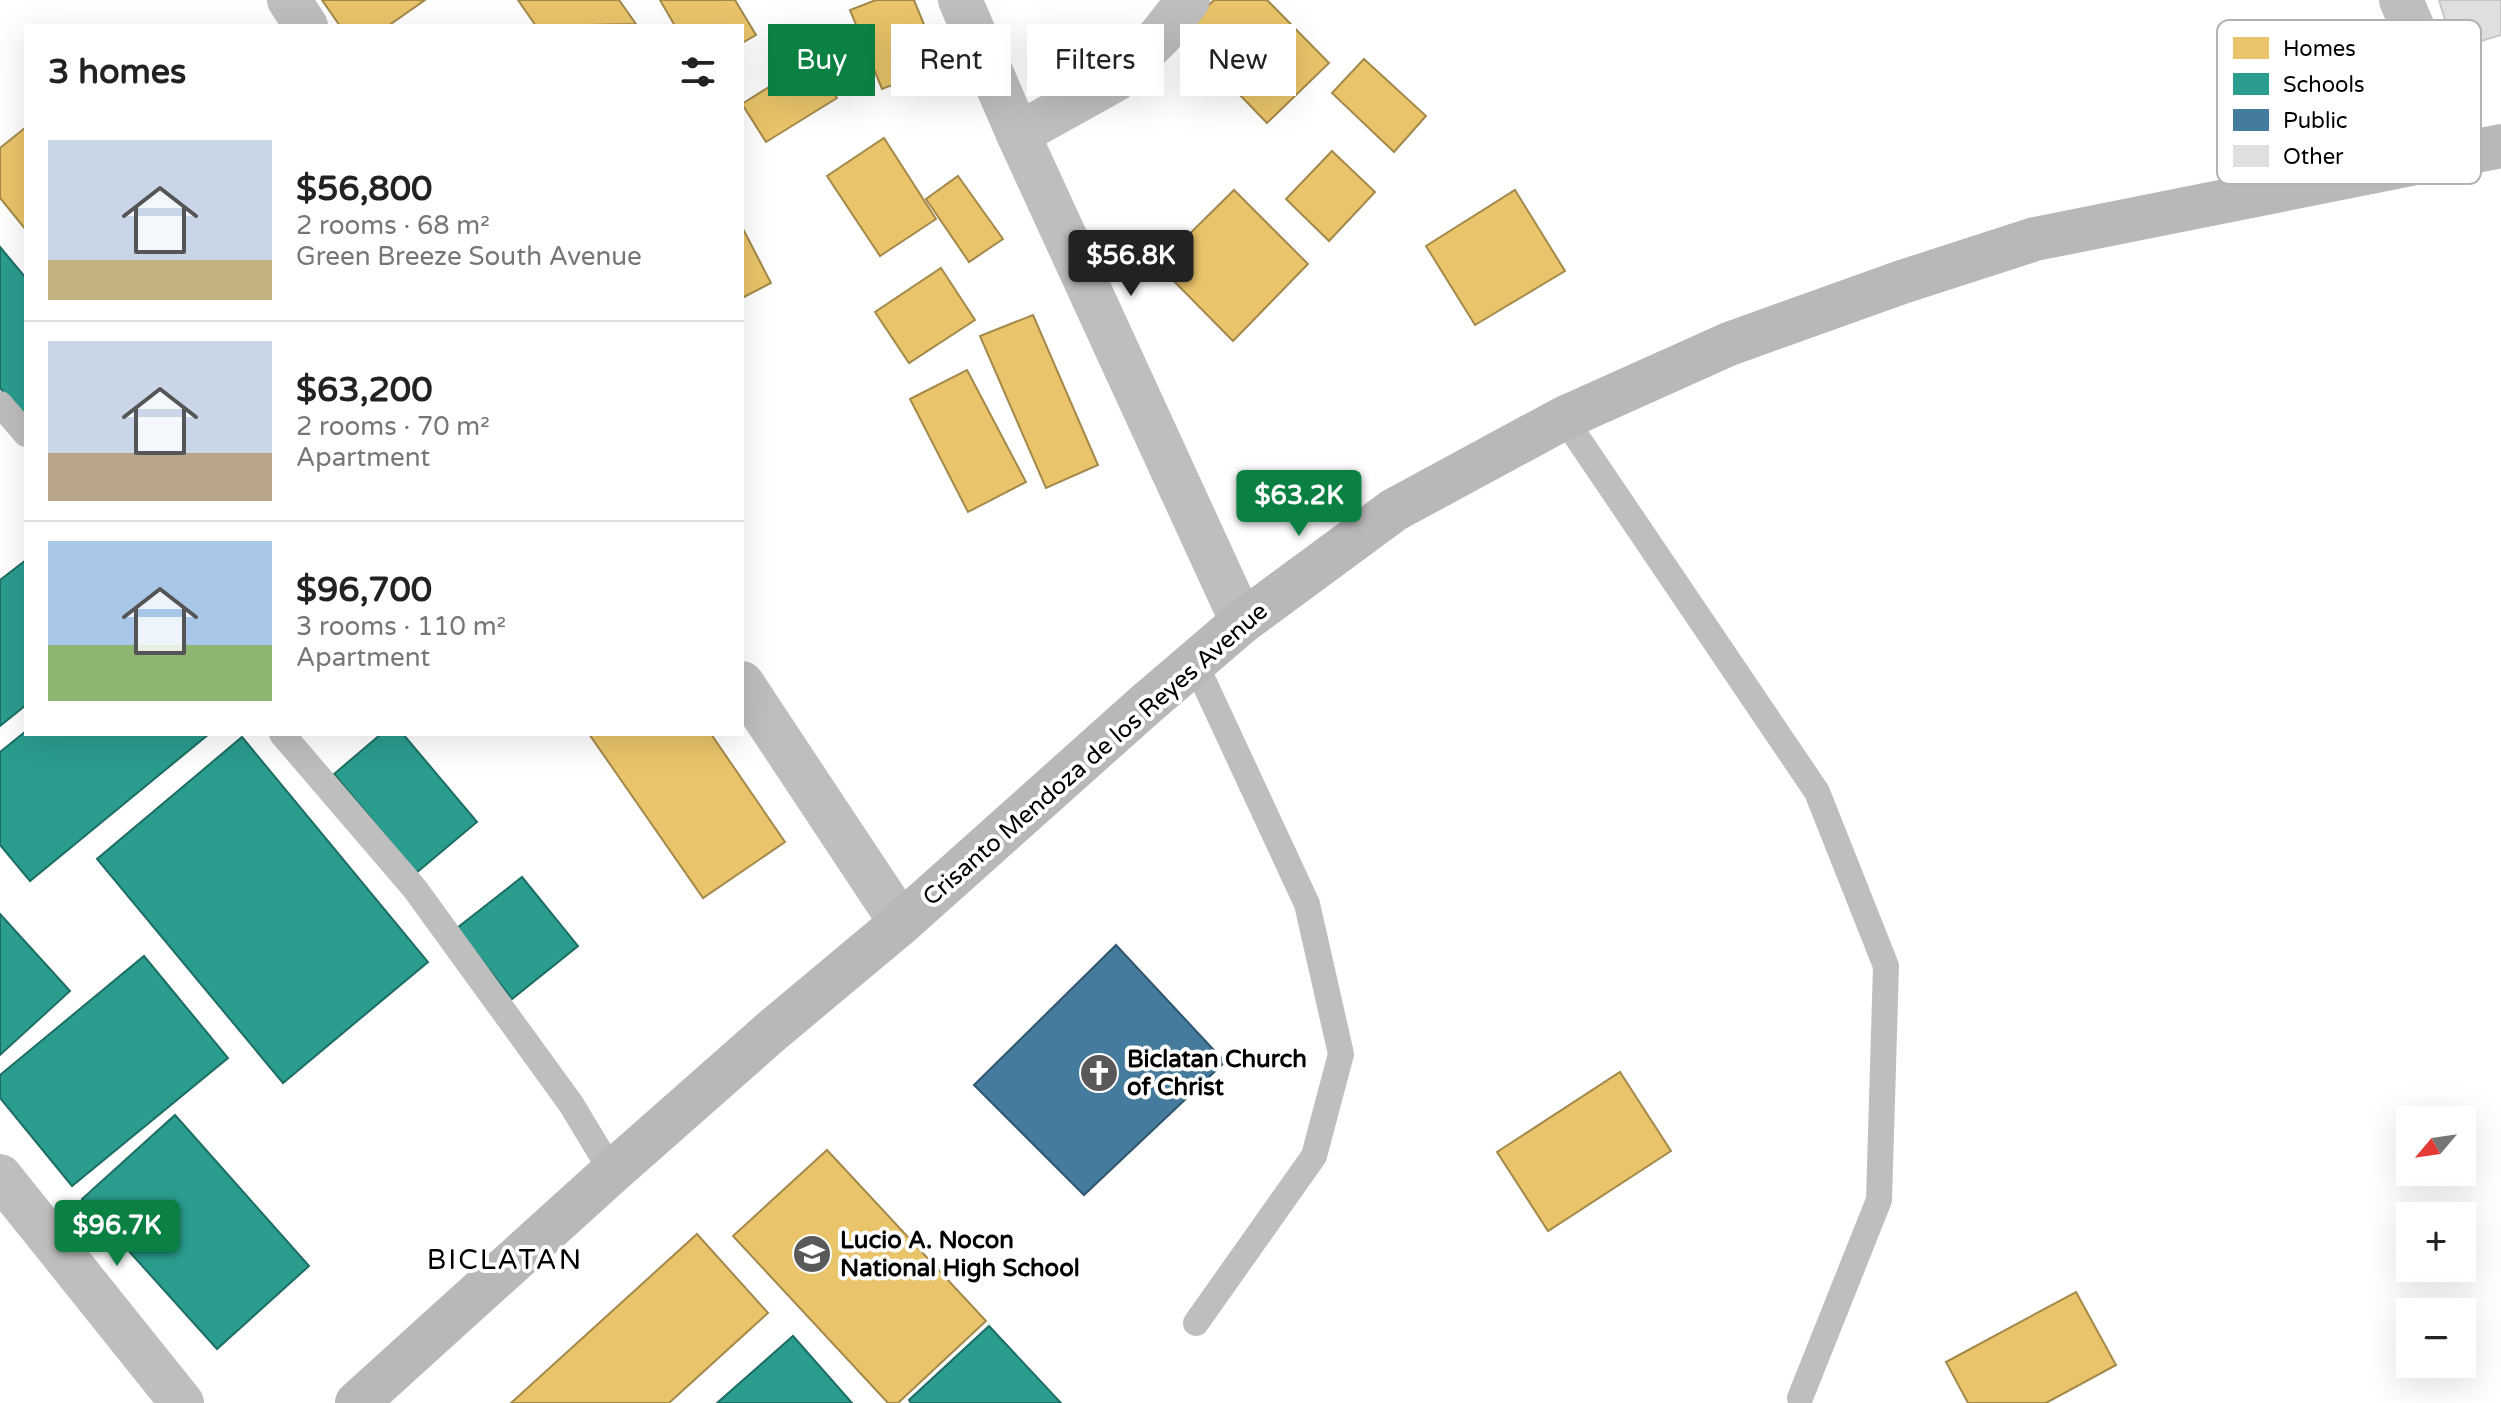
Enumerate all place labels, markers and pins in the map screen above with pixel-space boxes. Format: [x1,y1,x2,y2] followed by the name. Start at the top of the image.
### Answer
[1066,230,1196,298] pin: $56.8K
[1234,470,1364,538] pin: $63.2K
[1127,1045,1307,1102] place label: Biclatan Church of Christ
[1078,1052,1120,1094] church icon: Biclatan Church of Christ
[52,1200,182,1268] pin: $96.7K
[840,1226,1080,1283] place label: Lucio A. Nocon National High School
[791,1233,833,1275] school or university icon: Lucio A. Nocon National High School

